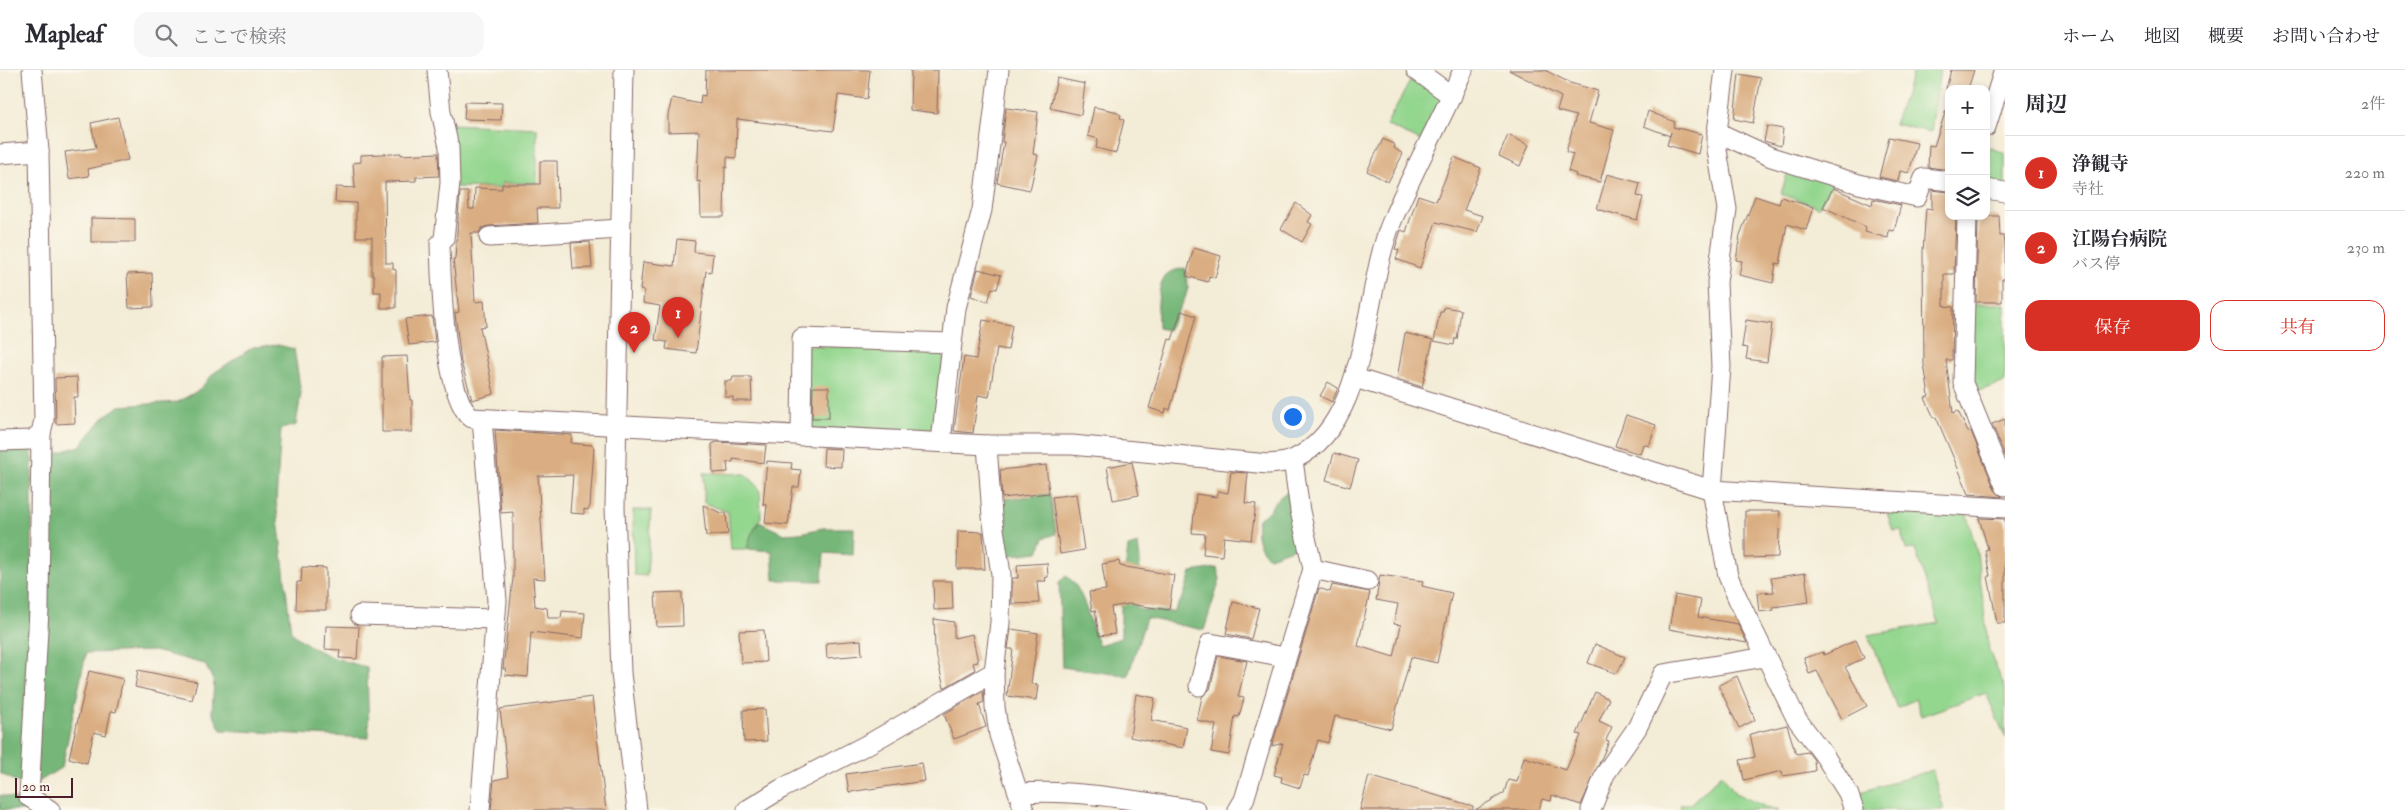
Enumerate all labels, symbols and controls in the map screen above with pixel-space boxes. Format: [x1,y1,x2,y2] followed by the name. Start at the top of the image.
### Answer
[134,12,484,57] search box
[25,19,104,50] text: Mapleaf
[152,21,180,49] icon: search
[192,25,287,49] text: ここで検索
[2062,25,2116,48] text: ホーム
[2144,25,2180,48] text: 地図
[2208,25,2244,48] text: 概要
[2272,25,2380,48] text: お問い合わせ
[1945,85,1990,220] map controls
[1945,85,1990,130] button: +
[2025,91,2067,118] text: 周辺
[2361,94,2385,114] text: 2件
[1945,130,1990,175] button: −
[2072,152,2129,176] text: 浄観寺
[2038,163,2044,183] text: 1
[2345,163,2385,183] text: 220 m
[1945,175,1990,220] button: layers
[2072,179,2104,199] text: 寺社
[2072,227,2167,251] text: 江陽台病院
[2037,238,2045,258] text: 2
[2347,238,2385,258] text: 230 m
[2072,254,2120,274] text: バス停
[662,297,694,338] pin: 1
[2025,300,2200,351] button: 保存
[2210,300,2385,351] button: 共有
[618,312,650,353] pin: 2
[1280,404,1306,430] your location
[15,775,72,798] scale bar
[22,778,50,795] text: 20 m

